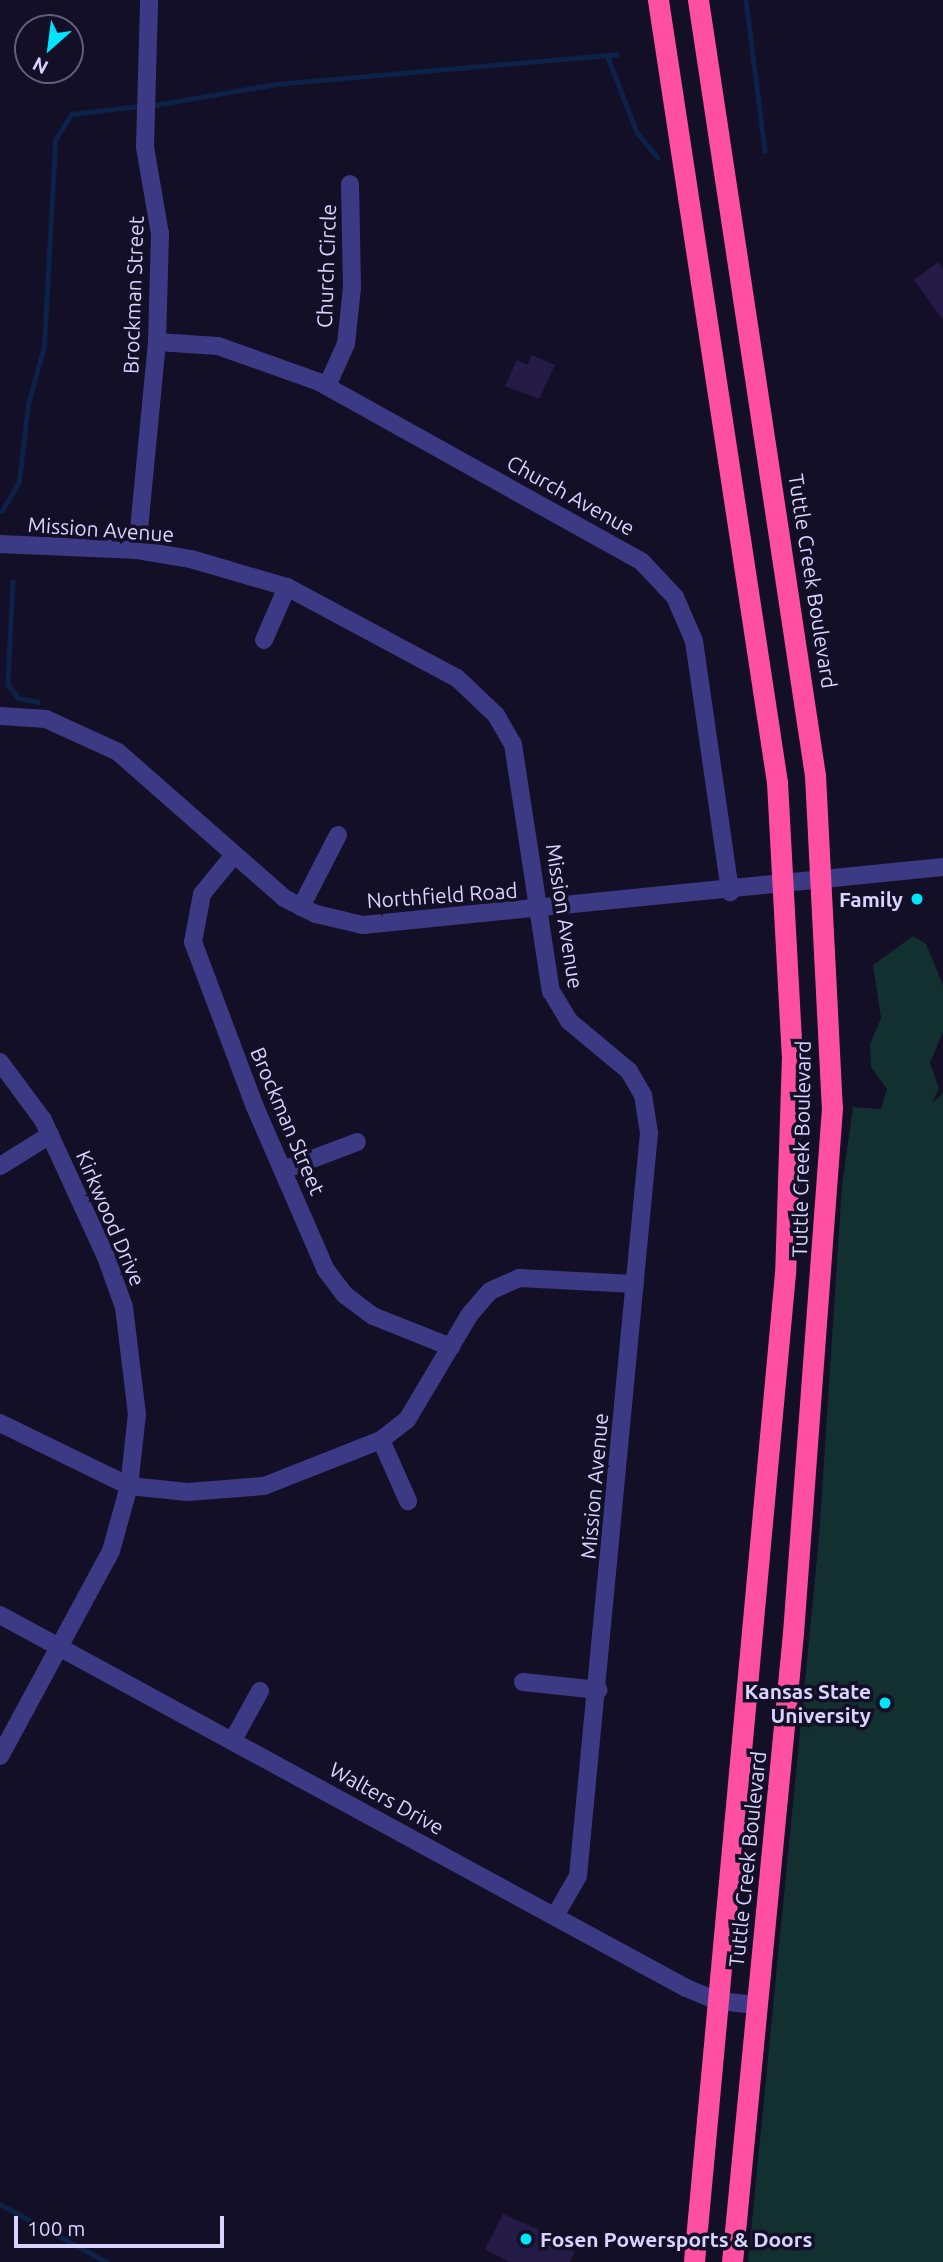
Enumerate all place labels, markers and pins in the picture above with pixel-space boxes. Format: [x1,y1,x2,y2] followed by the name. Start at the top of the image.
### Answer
[839,886,903,912] place label: Family
[909,891,925,907] marker: Family
[744,1678,871,1728] place label: Kansas State University
[877,1695,893,1711] marker: Kansas State University
[540,2226,812,2252] place label: Fosen Powersports & Doors
[518,2231,534,2247] marker: Fosen Powersports & Doors

